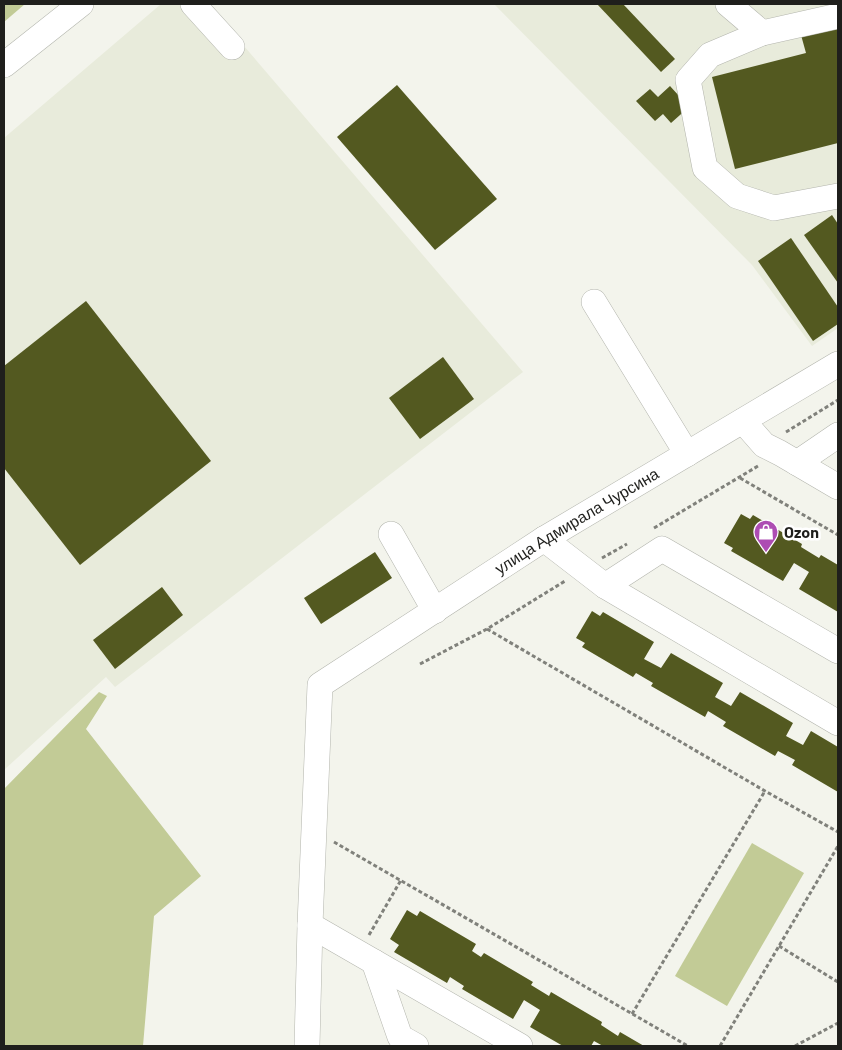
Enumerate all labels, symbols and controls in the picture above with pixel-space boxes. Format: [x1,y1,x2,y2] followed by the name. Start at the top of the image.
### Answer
[491,463,662,578] street label: улица Адмирала Чурсина
[753,519,779,553] shop icon: Ozon
[784,522,819,541] place label: Ozon

